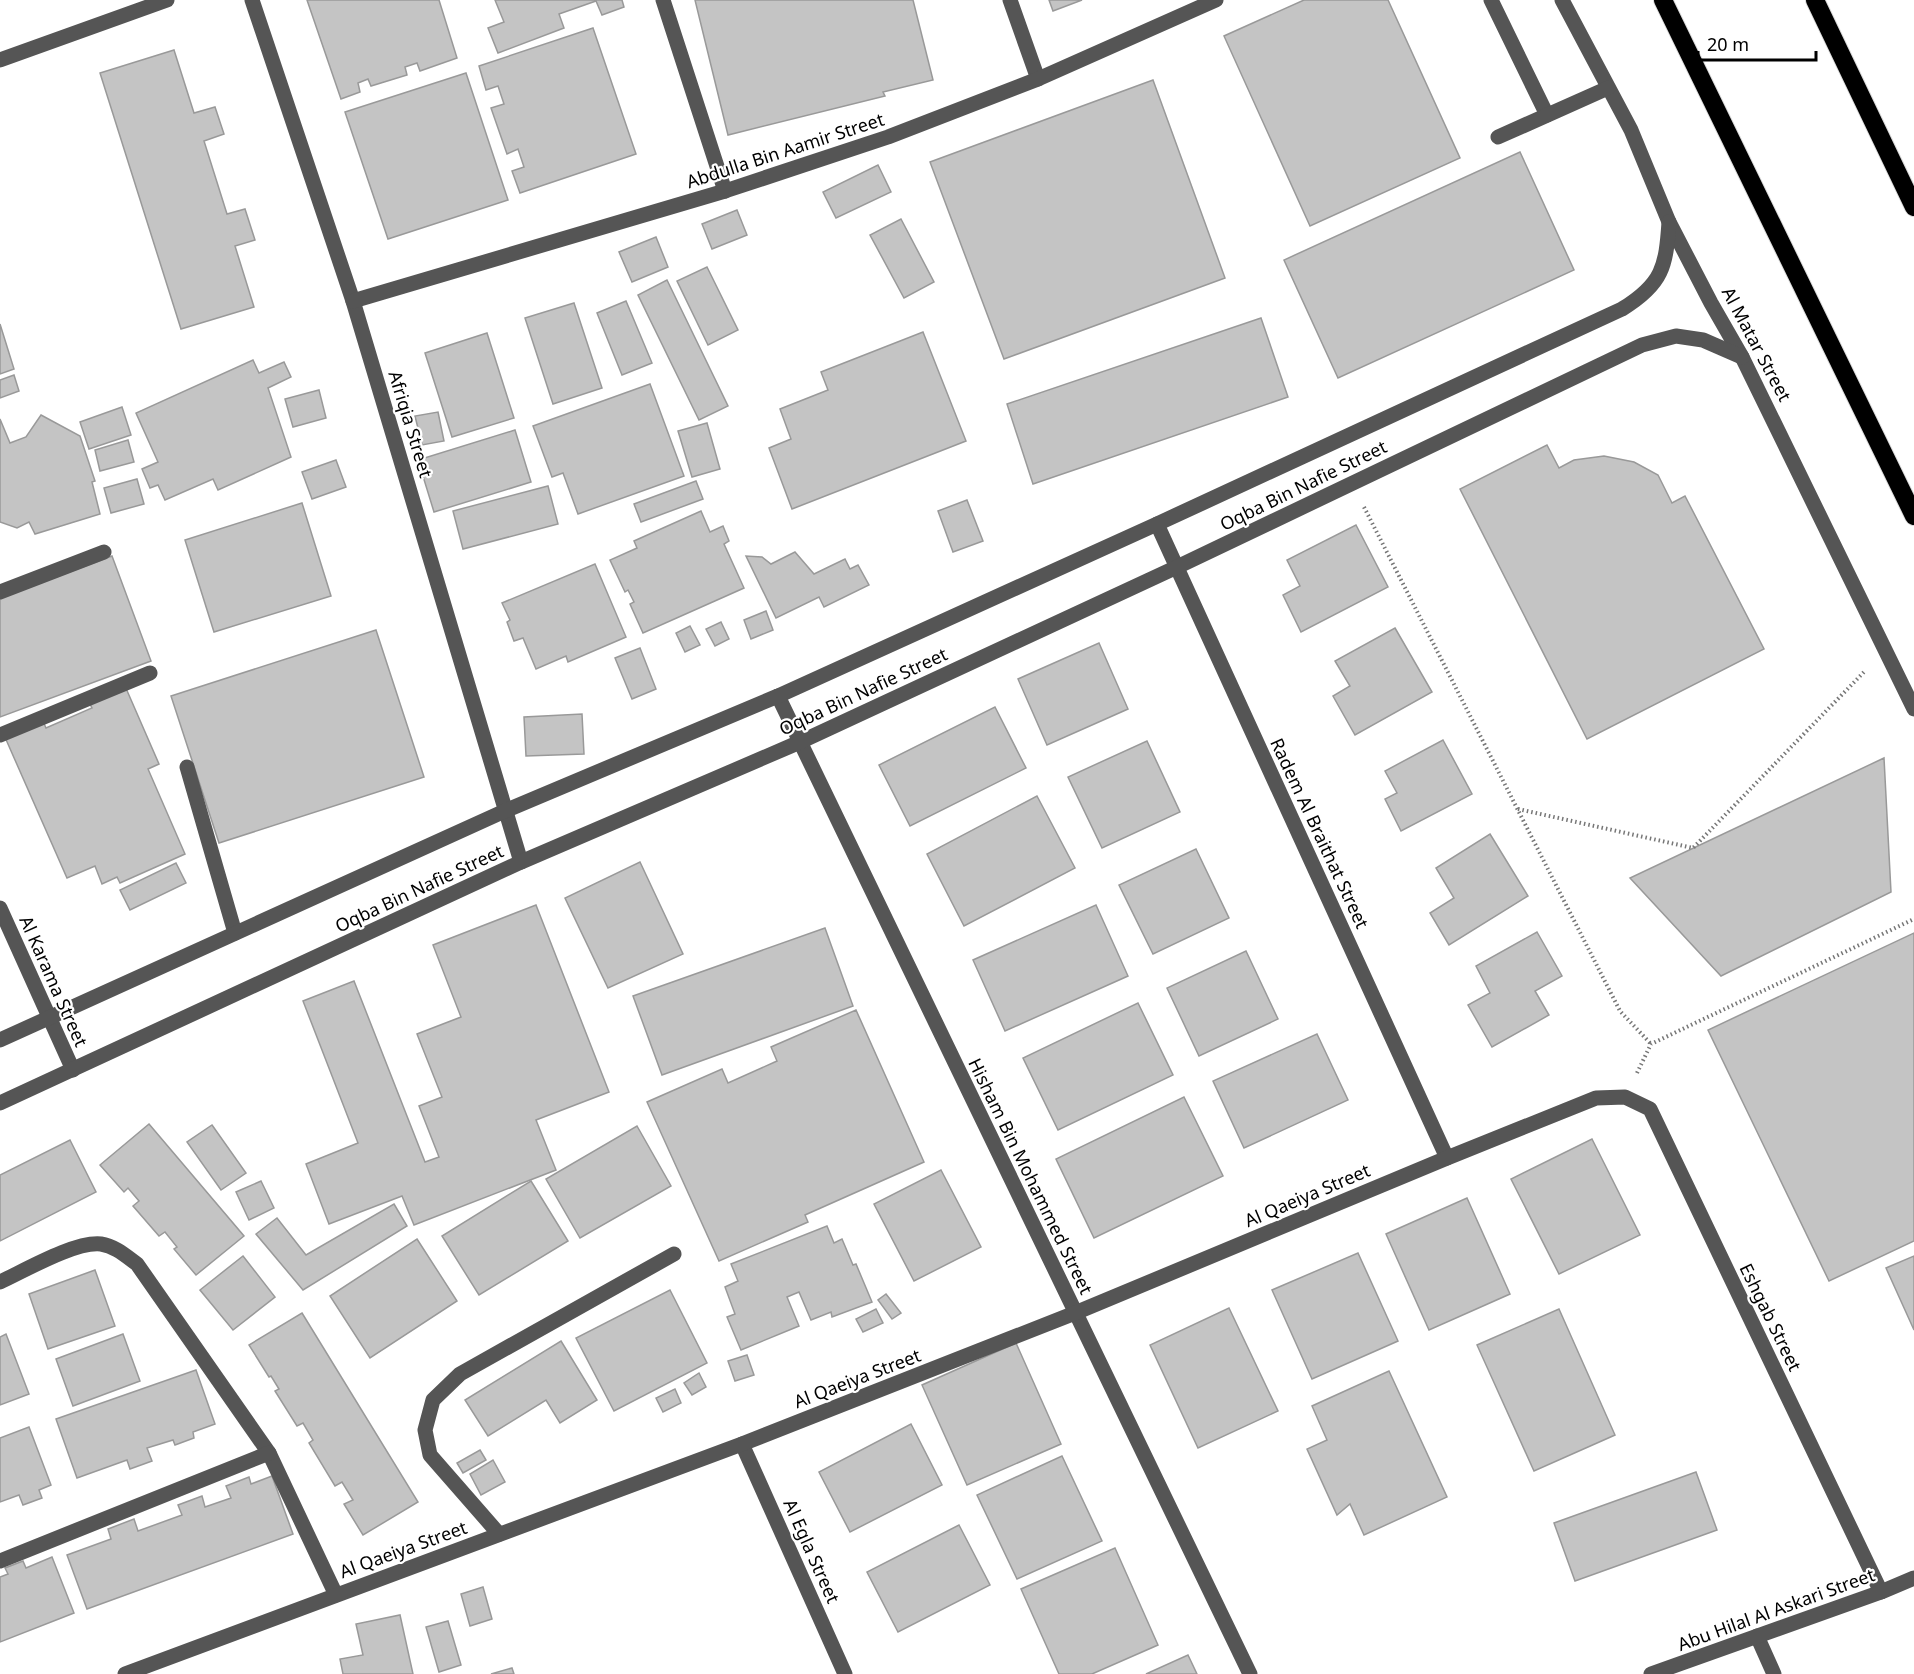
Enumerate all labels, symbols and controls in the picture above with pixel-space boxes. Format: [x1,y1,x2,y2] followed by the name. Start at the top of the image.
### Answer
[1698,24,1816,62] scale bar
[1707,32,1749,56] text: 20 m
[683,107,887,193] street label: Abdulla Bin Aamir Street
[1717,283,1797,406] street label: Al Matar Street
[383,368,439,481] street label: Afriqia Street
[1216,434,1391,536] street label: Oqba Bin Nafie Street
[775,641,951,741] street label: Oqba Bin Nafie Street
[1265,734,1375,933] street label: Radem Al Braithat Street
[331,838,507,938] street label: Oqba Bin Nafie Street
[14,912,94,1051] street label: Al Karama Street
[963,1054,1099,1298] street label: Hisham Bin Mohammed Street
[1241,1158,1374,1232] street label: Al Qaeiya Street
[1735,1259,1808,1375] street label: Eshgab Street
[790,1343,924,1413] street label: Al Qaeiya Street
[778,1495,846,1607] street label: Al Egla Street
[336,1515,471,1583] street label: Al Qaeiya Street
[1674,1562,1878,1656] street label: Abu Hilal Al Askari Street

